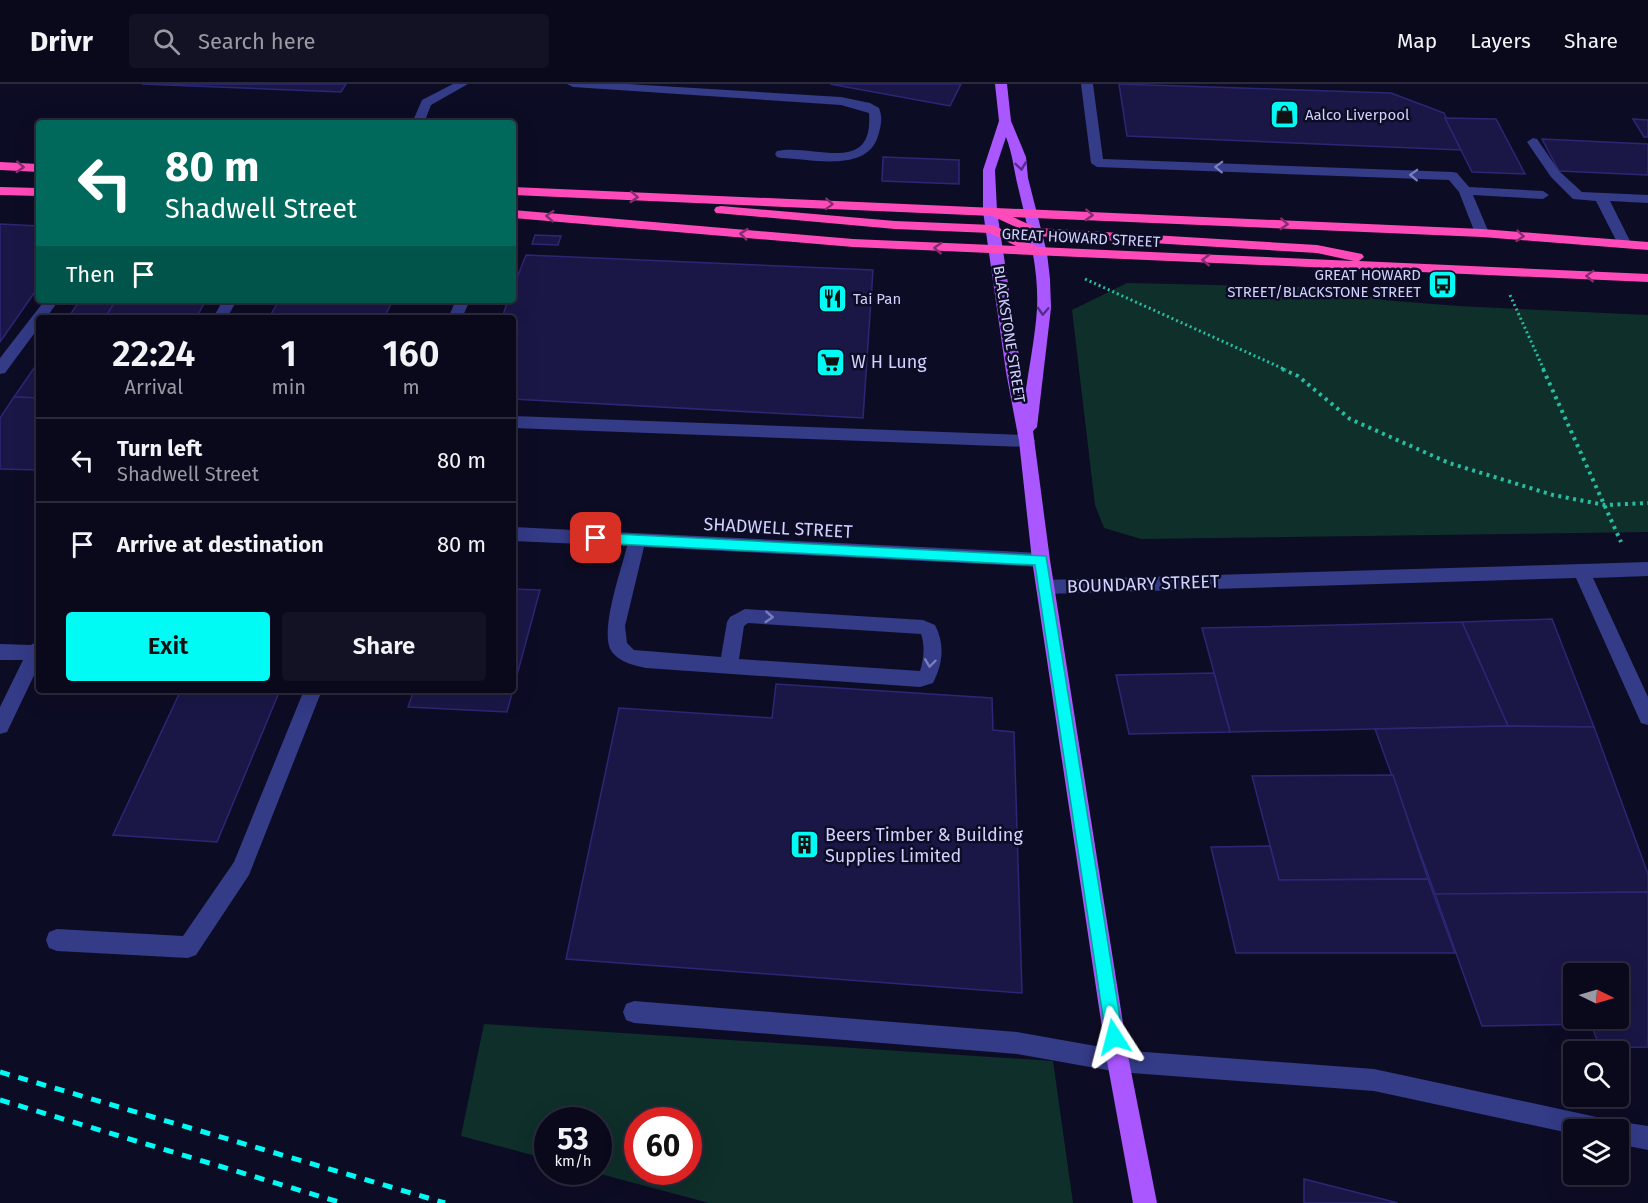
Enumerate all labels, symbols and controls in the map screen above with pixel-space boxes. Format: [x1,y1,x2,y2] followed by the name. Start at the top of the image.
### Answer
[129,14,549,68] search box
[30,25,93,58] text: Drivr
[150,25,183,58] icon: search
[198,28,315,55] text: Search here
[1397,28,1437,54] text: Map
[1470,28,1531,54] text: Layers
[1564,28,1618,54] text: Share
[1268,99,1300,131] shop icon: Aalco Liverpool
[1305,106,1410,124] place label: Aalco Liverpool
[165,142,259,192] text: 80 m
[66,144,144,222] icon: left
[15,160,24,173] one-way arrow
[1014,161,1026,170] one-way arrow
[1215,161,1224,174] one-way arrow
[1409,168,1418,181] one-way arrow
[630,190,639,203] one-way arrow
[165,193,357,225] text: Shadwell Street
[825,198,834,211] one-way arrow
[545,209,554,222] one-way arrow
[1084,209,1093,222] one-way arrow
[1279,218,1288,231] one-way arrow
[1001,225,1161,251] street label: GREAT HOWARD STREET
[739,228,749,240] one-way arrow
[1516,230,1525,243] one-way arrow
[934,242,943,255] one-way arrow
[1201,253,1210,266] one-way arrow
[127,258,160,291] icon: arrive
[66,261,115,288] text: Then
[989,264,1029,404] street label: BLACKSTONE STREET
[1227,266,1421,301] place label: GREAT HOWARD STREET/BLACKSTONE STREET
[1426,268,1458,300] bus stop icon: GREAT HOWARD STREET/BLACKSTONE STREET
[1585,270,1594,282] one-way arrow
[816,283,848,315] restaurant icon: Tai Pan
[853,290,901,308] place label: Tai Pan
[1037,307,1050,316] one-way arrow
[112,332,195,376] text: 22:24
[281,332,297,376] text: 1
[382,332,440,376] text: 160
[814,346,846,378] supermarket icon: W H Lung
[851,351,927,373] place label: W H Lung
[124,375,183,399] text: Arrival
[272,375,306,399] text: min
[402,375,420,399] text: m
[117,435,202,462] text: Turn left
[66,444,99,477] icon: left
[437,447,486,474] text: 80 m
[117,462,259,486] text: Shadwell Street
[570,512,621,563] pin
[703,513,854,543] street label: SHADWELL STREET
[579,521,612,554] icon: arrive
[66,528,99,561] icon: arrive
[117,531,324,558] text: Arrive at destination
[437,531,486,558] text: 80 m
[1066,570,1220,598] street label: BOUNDARY STREET
[765,611,774,624] one-way arrow
[66,612,270,681] button: Exit
[282,612,486,681] button: Share
[924,658,937,668] one-way arrow
[825,824,1023,867] place label: Beers Timber & Building Supplies Limited
[788,829,820,861] building icon: Beers Timber & Building Supplies Limited
[1563,963,1629,1029] north arrow
[1563,963,1629,1185] map controls
[1082,1005,1146,1069] position arrow
[1563,1041,1629,1107] button: search
[624,1107,702,1185] speed limit sign: 60
[1563,1119,1629,1185] button: layers
[557,1121,589,1157] text: 53
[554,1152,592,1170] text: km/h

